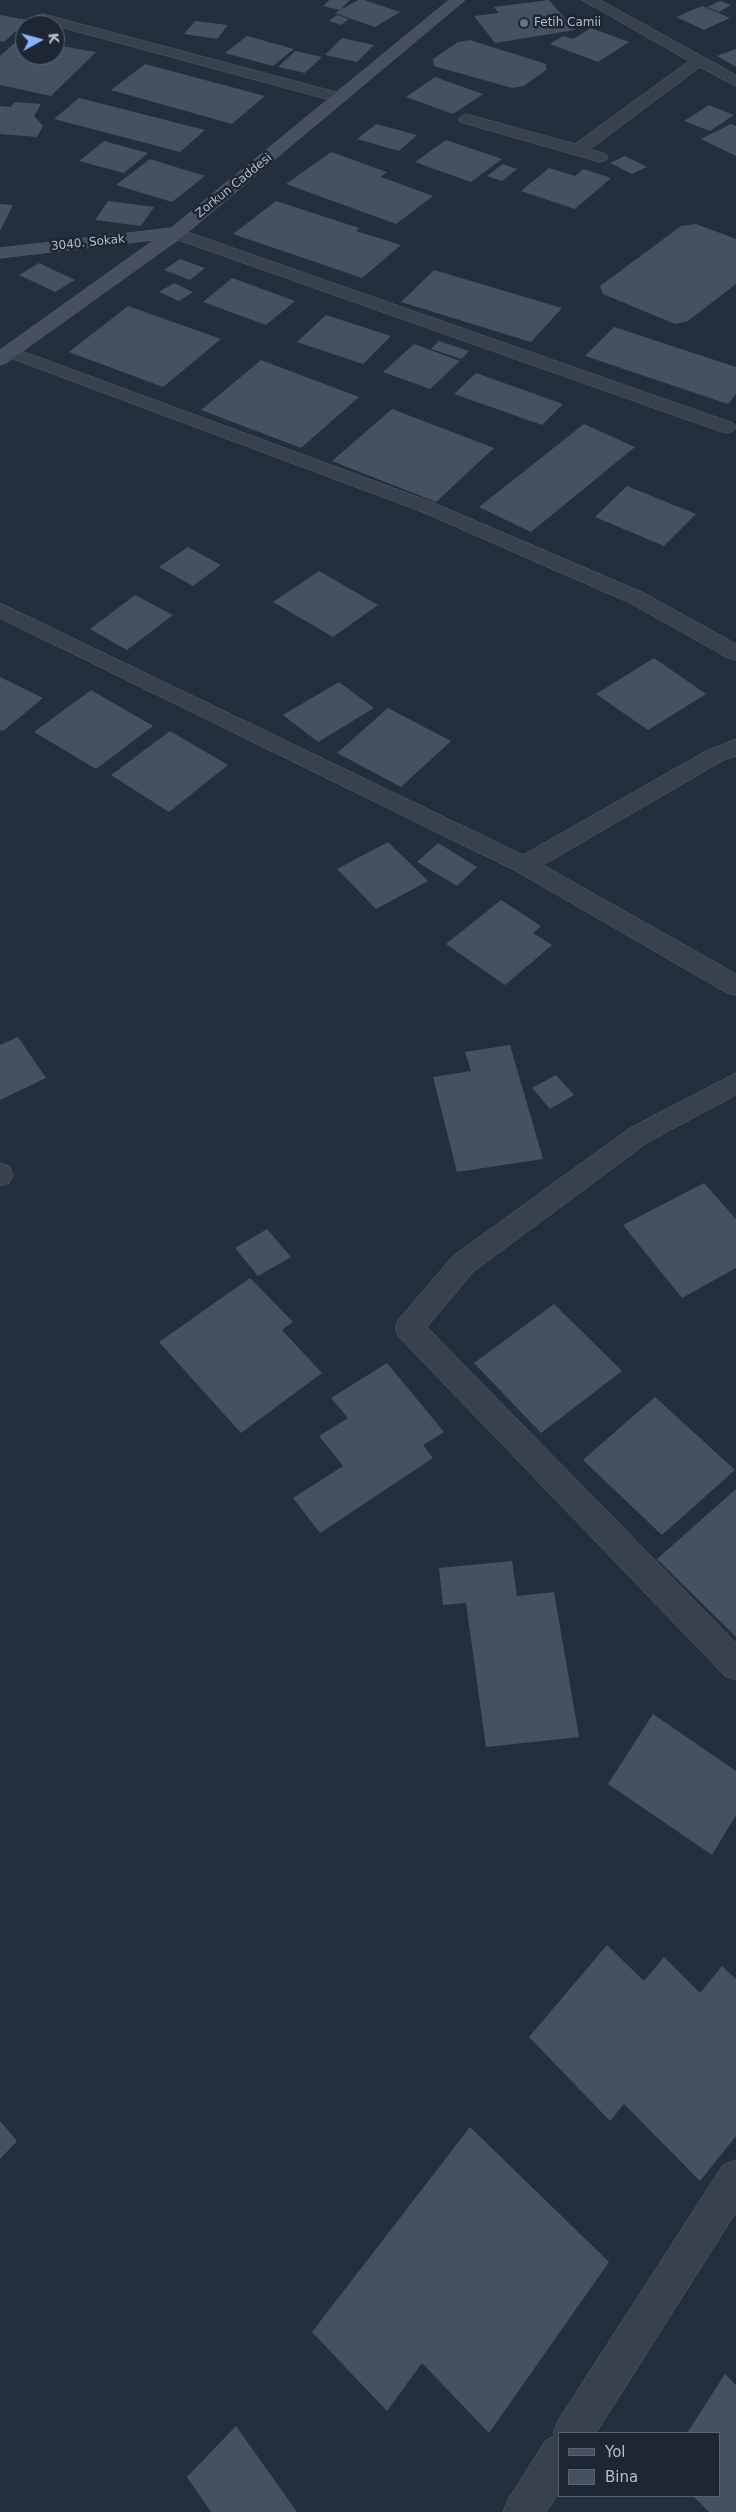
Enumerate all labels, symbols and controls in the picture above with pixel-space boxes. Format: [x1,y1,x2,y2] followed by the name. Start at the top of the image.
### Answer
[15,15,65,65] north arrow
[534,16,601,30] place label: Fetih Camii
[518,17,530,29] marker: Fetih Camii
[45,32,62,45] text: K
[193,151,275,221] street label: Zorkun Caddesi
[50,232,126,254] street label: 3040. Sokak
[558,2432,721,2497] legend
[605,2443,626,2461] text: Yol
[605,2468,638,2486] text: Bina

